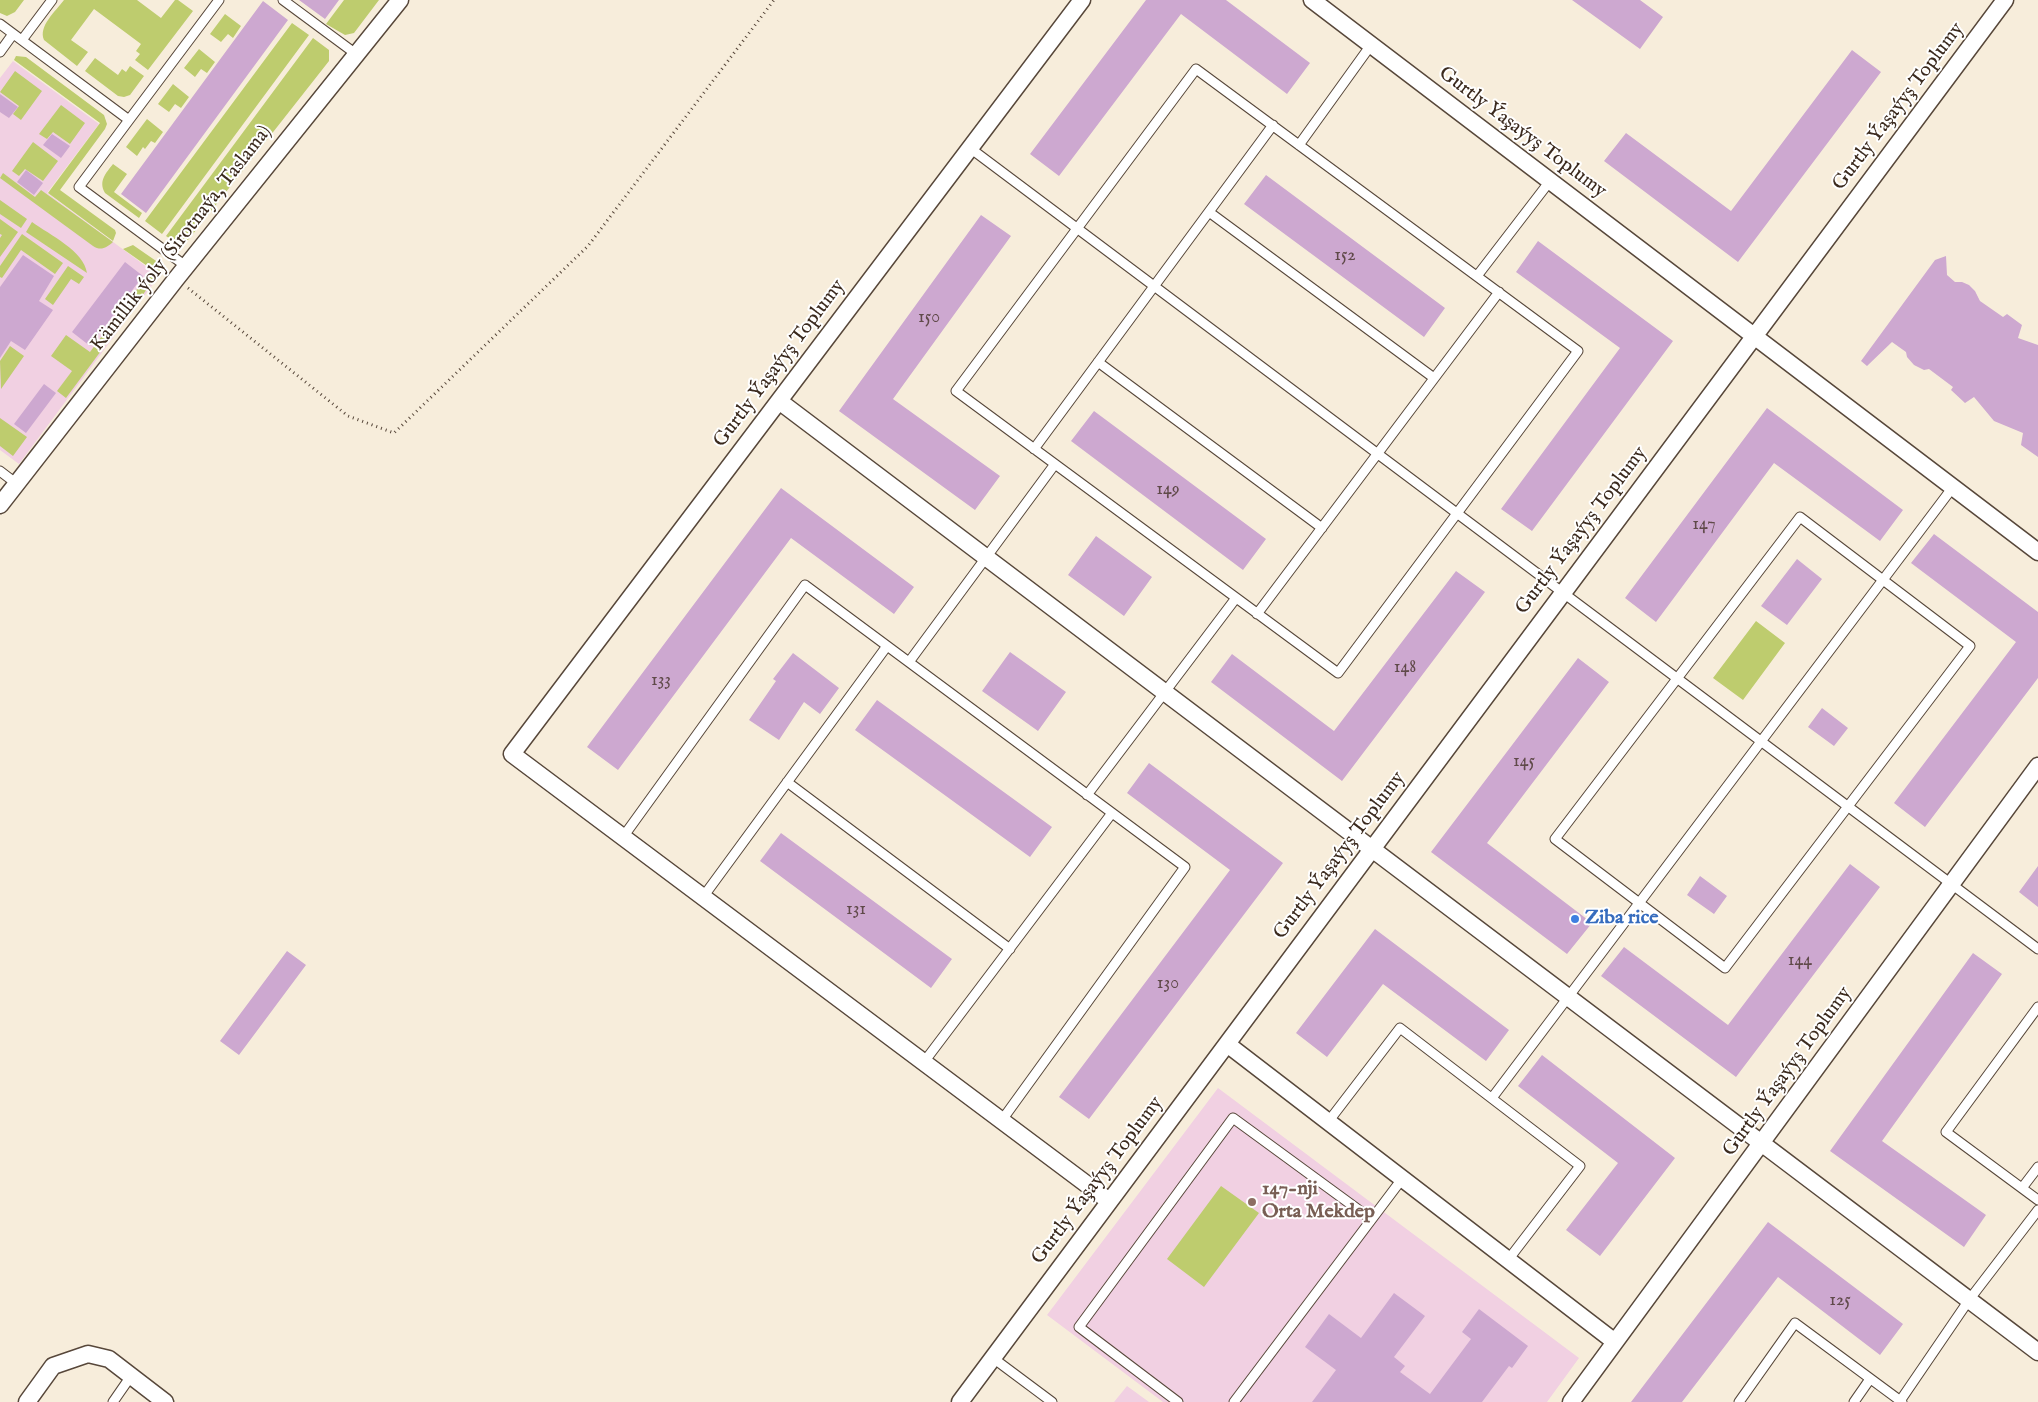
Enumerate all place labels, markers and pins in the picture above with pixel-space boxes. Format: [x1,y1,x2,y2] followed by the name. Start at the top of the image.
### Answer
[1585,907,1658,931] place label: Ziba rice
[1569,913,1581,925] marker: Ziba rice
[1262,1178,1375,1225] place label: 147-nji Orta Mekdep
[1246,1196,1258,1208] marker: 147-nji Orta Mekdep

